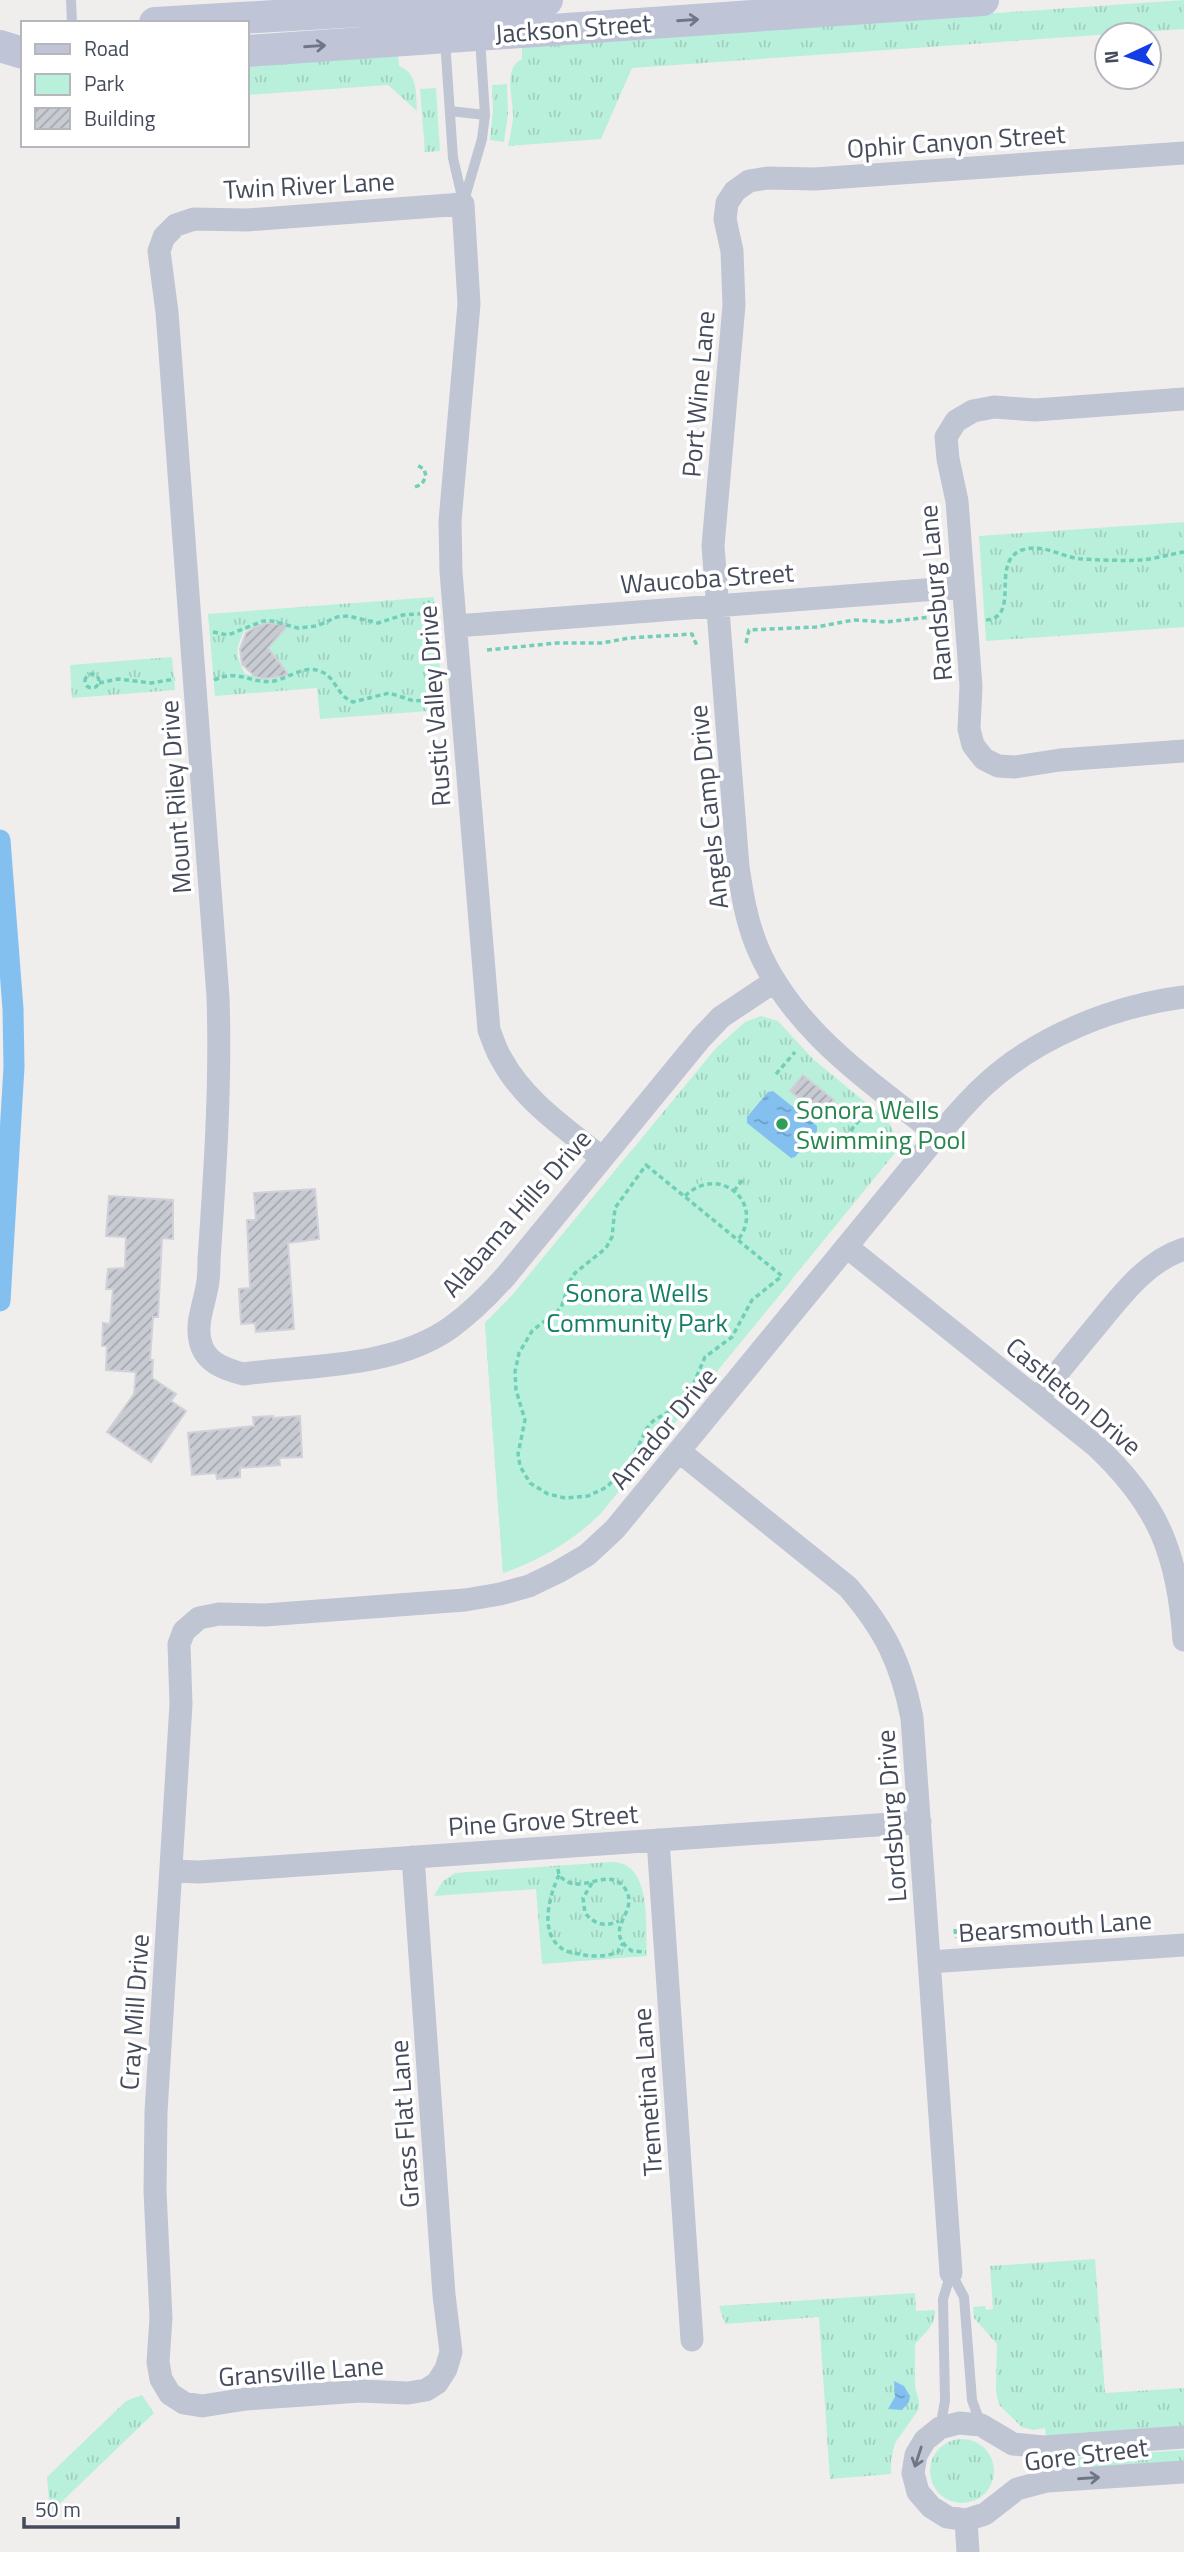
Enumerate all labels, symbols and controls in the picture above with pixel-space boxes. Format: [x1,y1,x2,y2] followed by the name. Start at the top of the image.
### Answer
[493,3,653,53] street label: Jackson Street
[677,14,700,27] one-way arrow
[21,21,248,147] legend
[1093,21,1163,91] north arrow
[84,32,129,64] text: Road
[303,39,326,52] one-way arrow
[1096,50,1125,65] text: N
[84,67,124,99] text: Park
[84,102,156,134] text: Building
[845,114,1067,168] street label: Ophir Canyon Street
[222,161,396,209] street label: Twin River Lane
[671,309,725,479] street label: Port Wine Lane
[908,503,962,683] street label: Randsburg Lane
[619,552,795,604] street label: Waucoba Street
[408,604,460,808] street label: Rustic Valley Drive
[149,699,201,895] street label: Mount Riley Drive
[678,703,738,911] street label: Angels Camp Drive
[796,1090,966,1159] place label: Sonora Wells Swimming Pool
[774,1116,790,1132] marker: Sonora Wells Swimming Pool
[432,1120,600,1306] street label: Alabama Hills Drive
[546,1273,728,1342] park label: Sonora Wells Community Park
[998,1327,1150,1465] street label: Castleton Drive
[600,1358,726,1498] street label: Amador Drive
[866,1728,916,1904] street label: Lordsburg Drive
[447,1794,639,1846] street label: Pine Grove Street
[957,1900,1153,1952] street label: Bearsmouth Lane
[109,1933,159,2091] street label: Cray Mill Drive
[622,2007,672,2177] street label: Tremetina Lane
[379,2039,429,2209] street label: Grass Flat Lane
[217,2346,385,2396] street label: Gransville Lane
[1022,2427,1150,2481] street label: Gore Street
[910,2446,923,2468] one-way arrow
[1077,2471,1100,2484] one-way arrow
[24,2486,178,2530] scale bar
[35,2493,81,2525] text: 50 m

